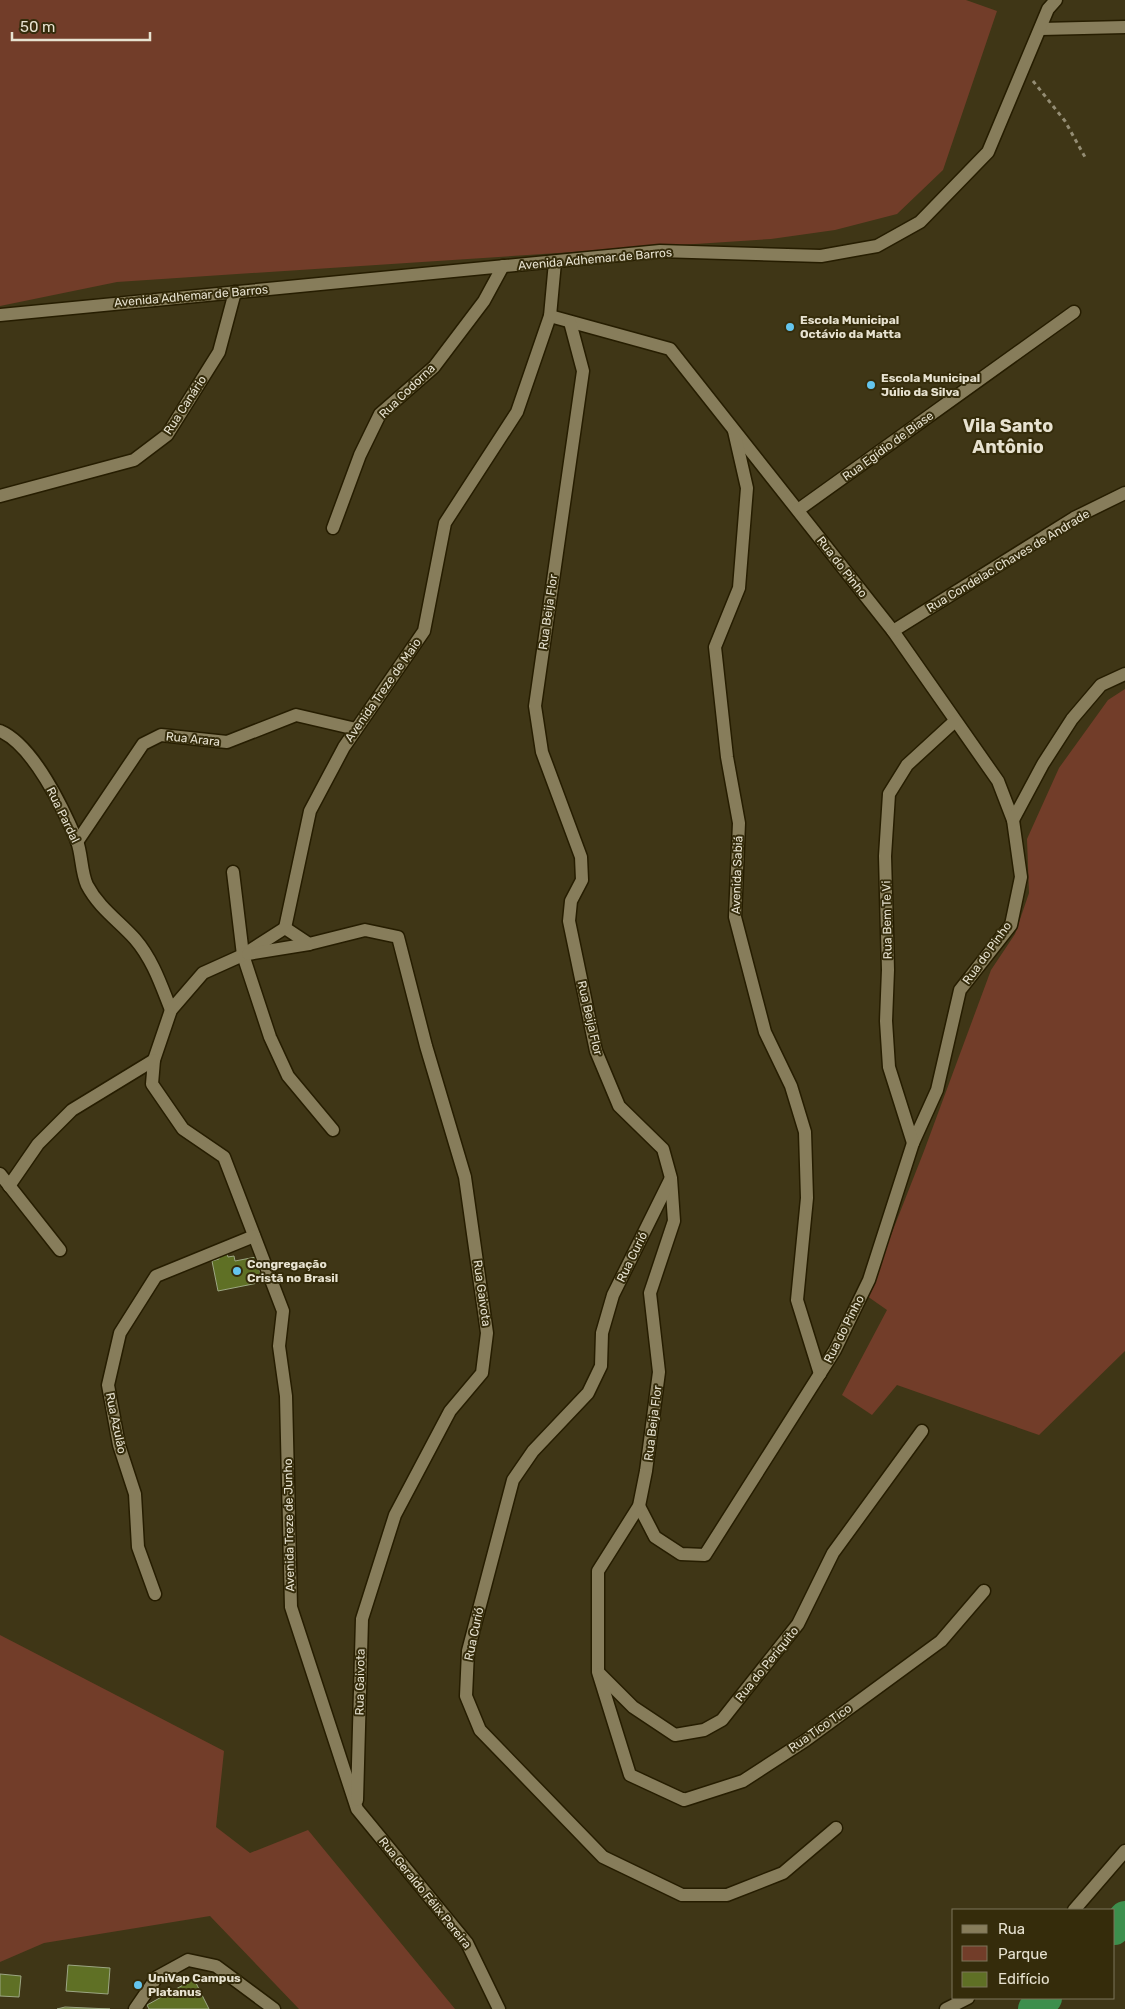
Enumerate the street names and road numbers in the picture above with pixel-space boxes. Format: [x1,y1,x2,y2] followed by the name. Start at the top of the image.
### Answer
[517,245,673,273] street label: Avenida Adhemar de Barros
[113,282,269,310] street label: Avenida Adhemar de Barros
[376,361,438,421] street label: Rua Codorna
[161,373,209,437] street label: Rua Canário
[840,408,936,484] street label: Rua Egídio de Biase
[924,507,1092,615] street label: Rua Condelac Chaves de Andrade
[814,534,870,600] street label: Rua do Pinho
[536,573,560,651] street label: Rua Beija Flor
[342,636,424,744] street label: Avenida Treze de Maio
[165,729,221,749] street label: Rua Arara
[44,785,82,845] street label: Rua Pardal
[729,836,745,914] street label: Avenida Sabiá
[879,881,895,959] street label: Rua Bem Te Vi
[960,919,1014,987] street label: Rua do Pinho
[575,979,605,1057] street label: Rua Beija Flor
[614,1229,650,1284] street label: Rua Curió
[470,1259,494,1327] street label: Rua Gaivota
[821,1293,867,1365] street label: Rua do Pinho
[641,1384,665,1462] street label: Rua Beija Flor
[103,1391,129,1455] street label: Rua Azulão
[281,1458,297,1592] street label: Avenida Treze de Junho
[462,1606,487,1662] street label: Rua Curió
[733,1624,802,1704] street label: Rua do Periquito
[352,1648,368,1716] street label: Rua Gaivota
[786,1701,854,1755] street label: Rua Tico Tico
[376,1835,474,1951] street label: Rua Geraldo Félix Pereira

